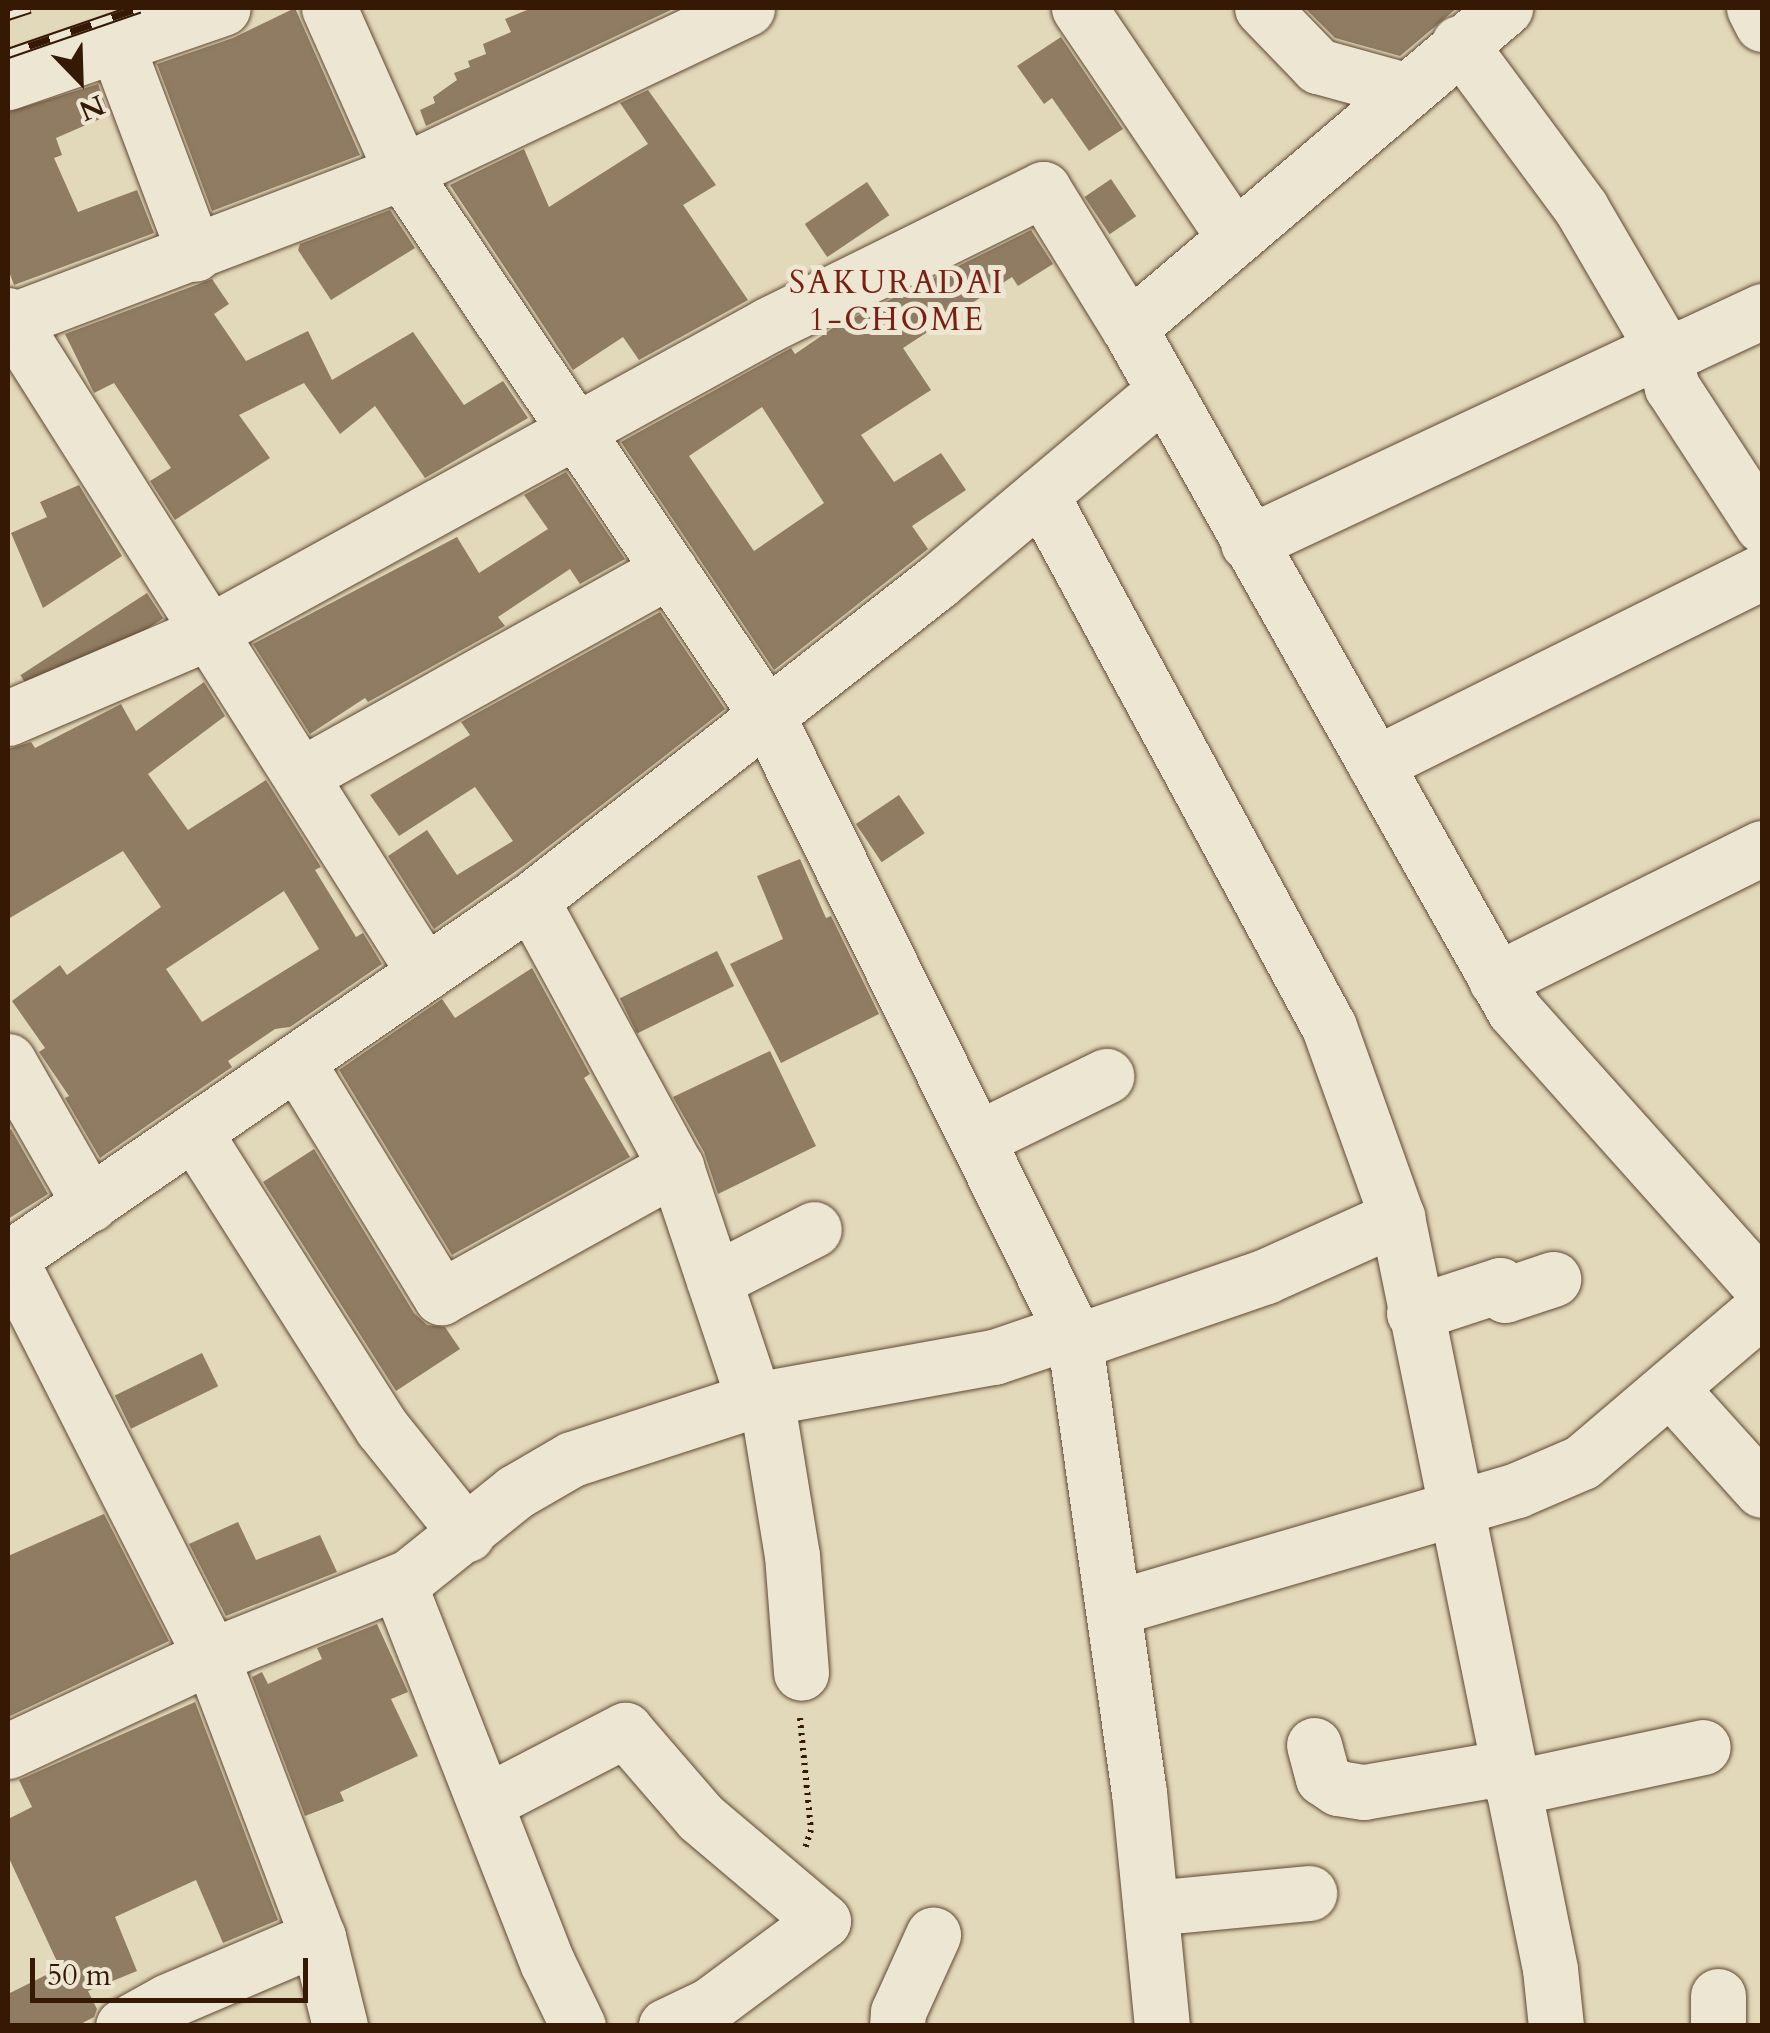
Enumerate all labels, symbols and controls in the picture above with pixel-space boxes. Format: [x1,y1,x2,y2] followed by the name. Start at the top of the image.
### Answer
[30,30,130,130] north arrow
[73,85,110,130] text: N
[789,265,1005,340] district label: SAKURADAI 1-CHOME
[35,1938,312,2000] scale bar
[47,1955,111,1996] text: 50 m

